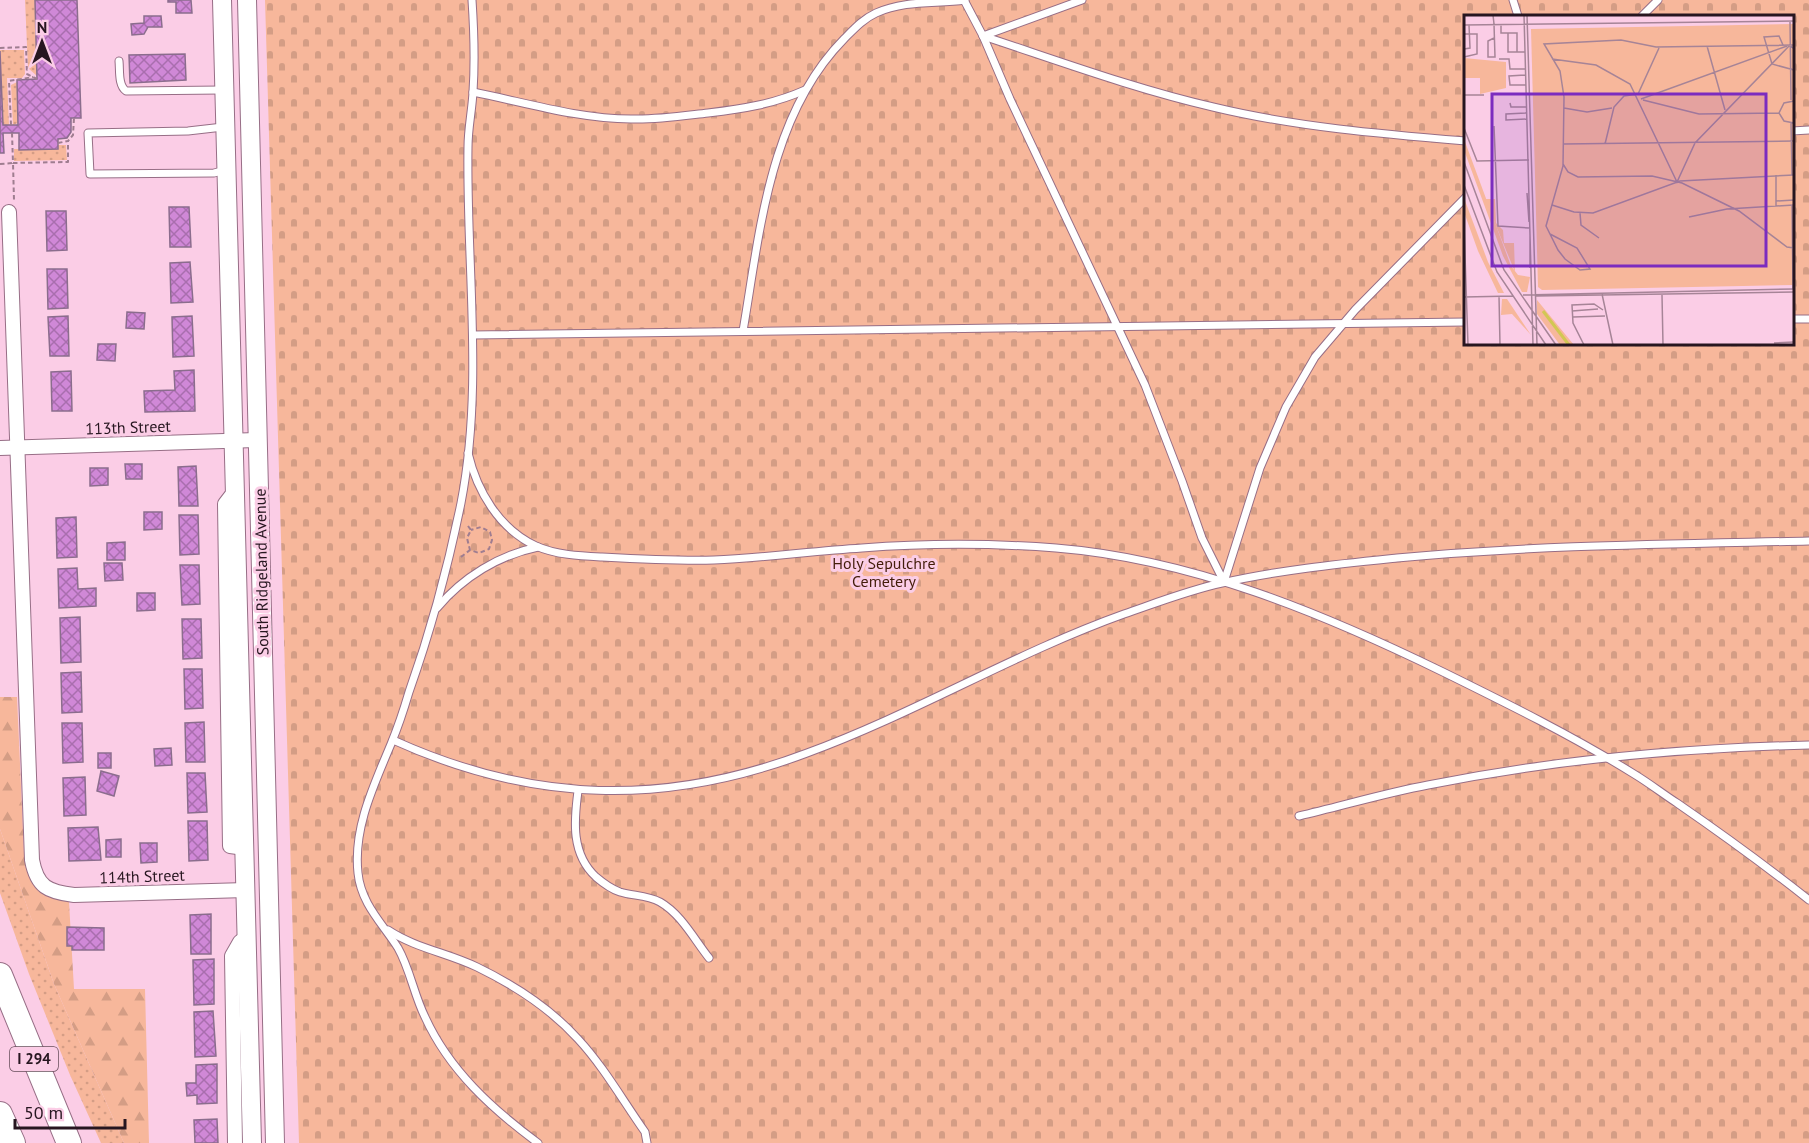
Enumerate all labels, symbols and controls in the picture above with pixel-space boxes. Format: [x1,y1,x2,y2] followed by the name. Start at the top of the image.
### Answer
[12,12,72,72] north arrow
[1464,15,1794,345] inset map
[37,17,47,37] text: N
[85,415,172,438] street label: 113th Street
[250,488,272,656] street label: South Ridgeland Avenue
[832,553,936,591] park label: Holy Sepulchre Cemetery
[99,864,186,887] street label: 114th Street
[10,1047,58,1071] road number: I 294
[15,1092,124,1130] scale bar
[24,1101,63,1124] text: 50 m

